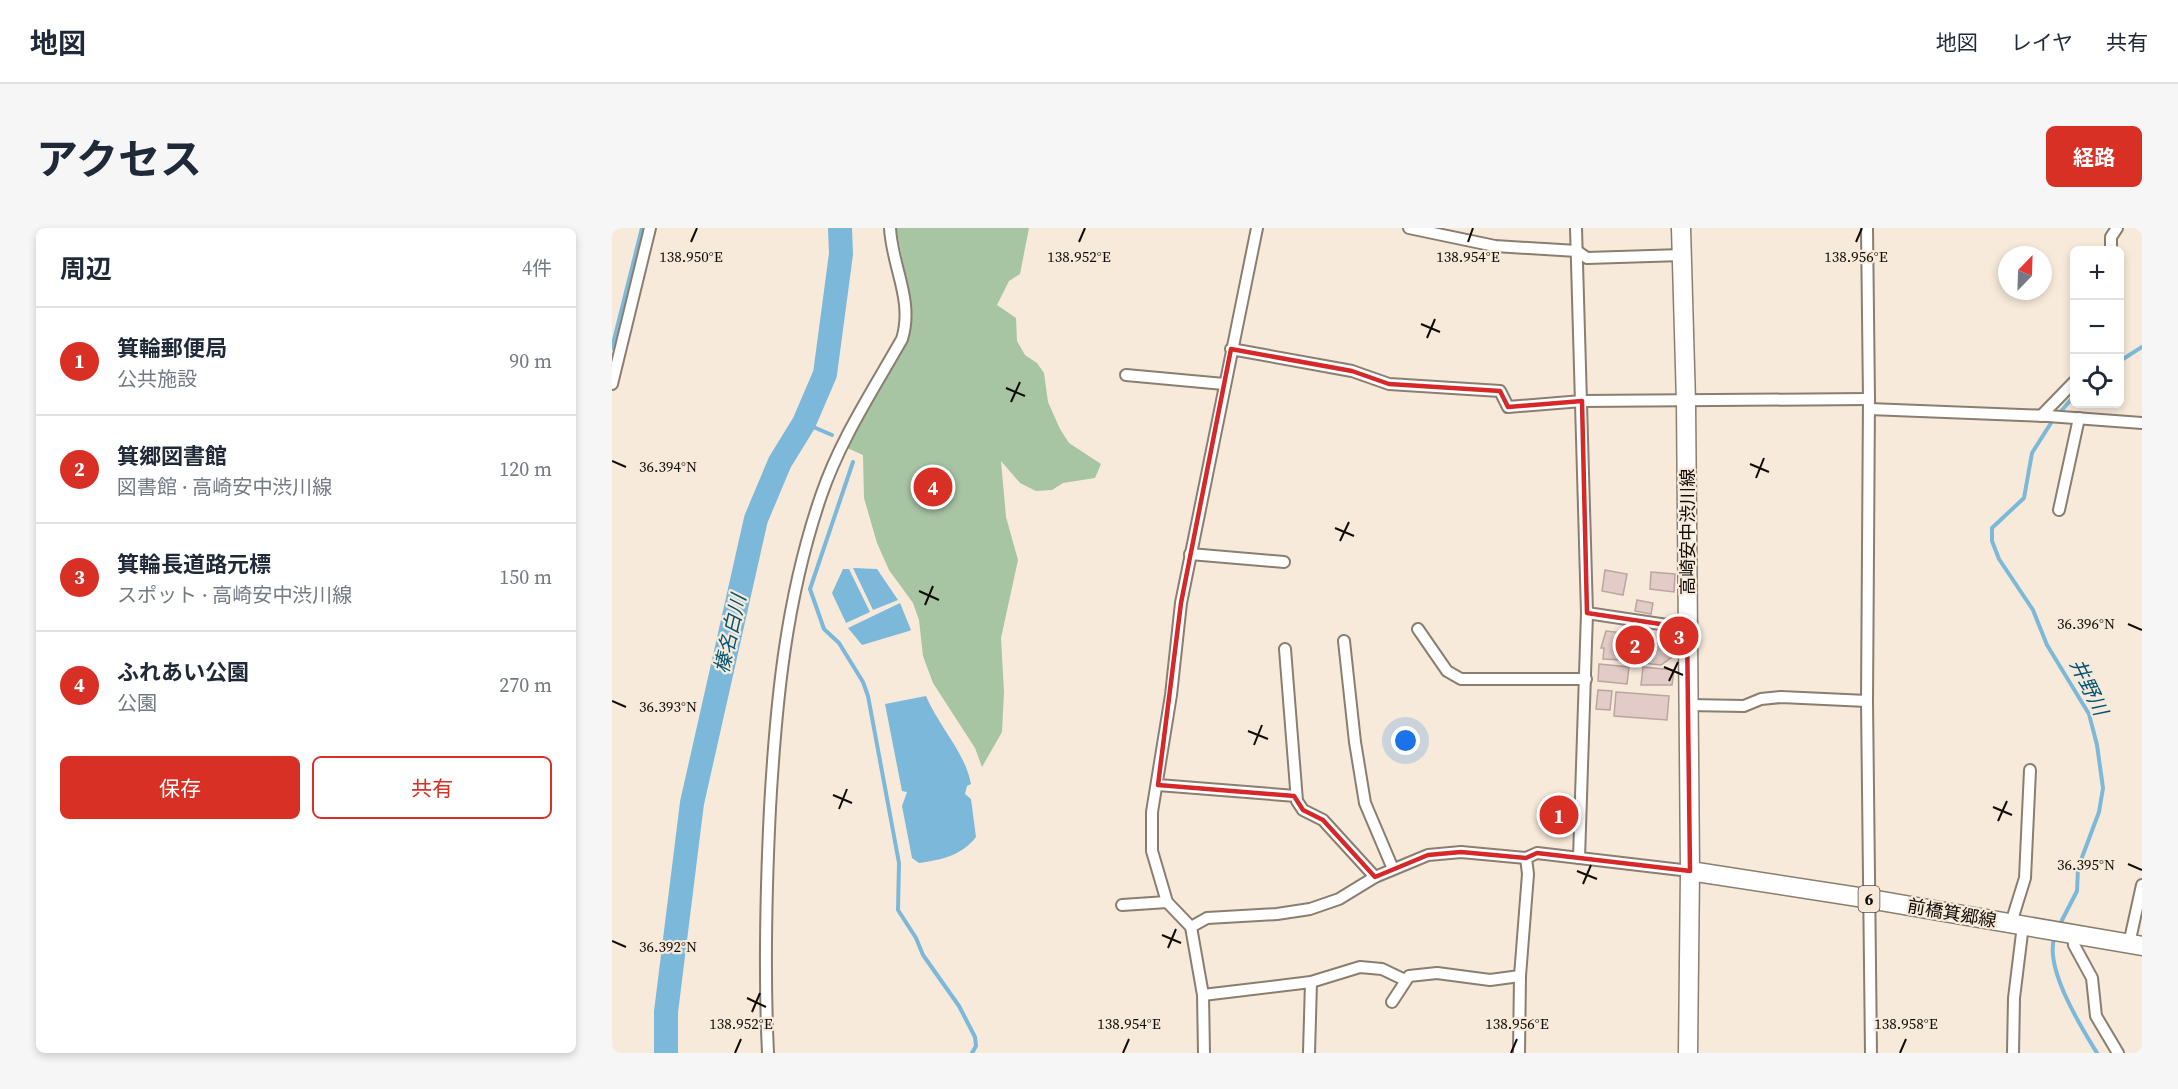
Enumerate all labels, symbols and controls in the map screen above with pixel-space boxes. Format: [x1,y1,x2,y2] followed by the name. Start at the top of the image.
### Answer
[30,24,86,62] text: 地図
[1936,28,1978,57] text: 地図
[2011,28,2073,57] text: レイヤ
[2106,28,2148,57] text: 共有
[2046,126,2142,187] button: 経路
[36,130,202,188] text: アクセス
[659,246,723,267] text: 138.950°E
[1047,246,1111,267] text: 138.952°E
[1436,246,1500,267] text: 138.954°E
[1824,246,1888,267] text: 138.956°E
[1998,246,2052,300] north arrow
[2070,246,2124,408] map controls
[2070,246,2124,300] button: +
[60,251,112,287] text: 周辺
[522,254,552,282] text: 4件
[2070,300,2124,354] button: −
[117,333,227,363] text: 箕輪郵便局
[74,347,85,375] text: 1
[509,347,552,375] text: 90 m
[2070,354,2124,408] button: locate
[117,365,197,393] text: 公共施設
[117,441,227,471] text: 箕郷図書館
[74,455,85,483] text: 2
[499,455,552,483] text: 120 m
[639,456,697,477] text: 36.394°N
[914,464,952,510] pin: 4
[1675,469,1700,595] street label: 高崎安中渋川線
[117,473,332,501] text: 図書館 · 高崎安中渋川線
[117,549,271,579] text: 箕輪長道路元標
[74,563,85,591] text: 3
[499,563,552,591] text: 150 m
[117,581,352,609] text: スポット · 高崎安中渋川線
[707,590,753,676] water label: 榛名白川
[2057,613,2115,634] text: 36.396°N
[1660,614,1698,658] pin: 3
[1616,622,1654,668] pin: 2
[2063,654,2116,722] water label: 井野川
[117,657,249,687] text: ふれあい公園
[74,671,85,699] text: 4
[499,671,552,699] text: 270 m
[117,689,157,717] text: 公園
[639,696,697,717] text: 36.393°N
[1391,726,1420,755] your location
[60,756,300,819] button: 保存
[312,756,552,819] button: 共有
[1540,792,1578,838] pin: 1
[2057,854,2115,875] text: 36.395°N
[1858,886,1880,912] road number: 6
[1906,893,1998,933] street label: 前橋箕郷線
[639,936,697,957] text: 36.392°N
[709,1013,773,1034] text: 138.952°E
[1097,1013,1161,1034] text: 138.954°E
[1485,1013,1549,1034] text: 138.956°E
[1874,1013,1938,1034] text: 138.958°E

